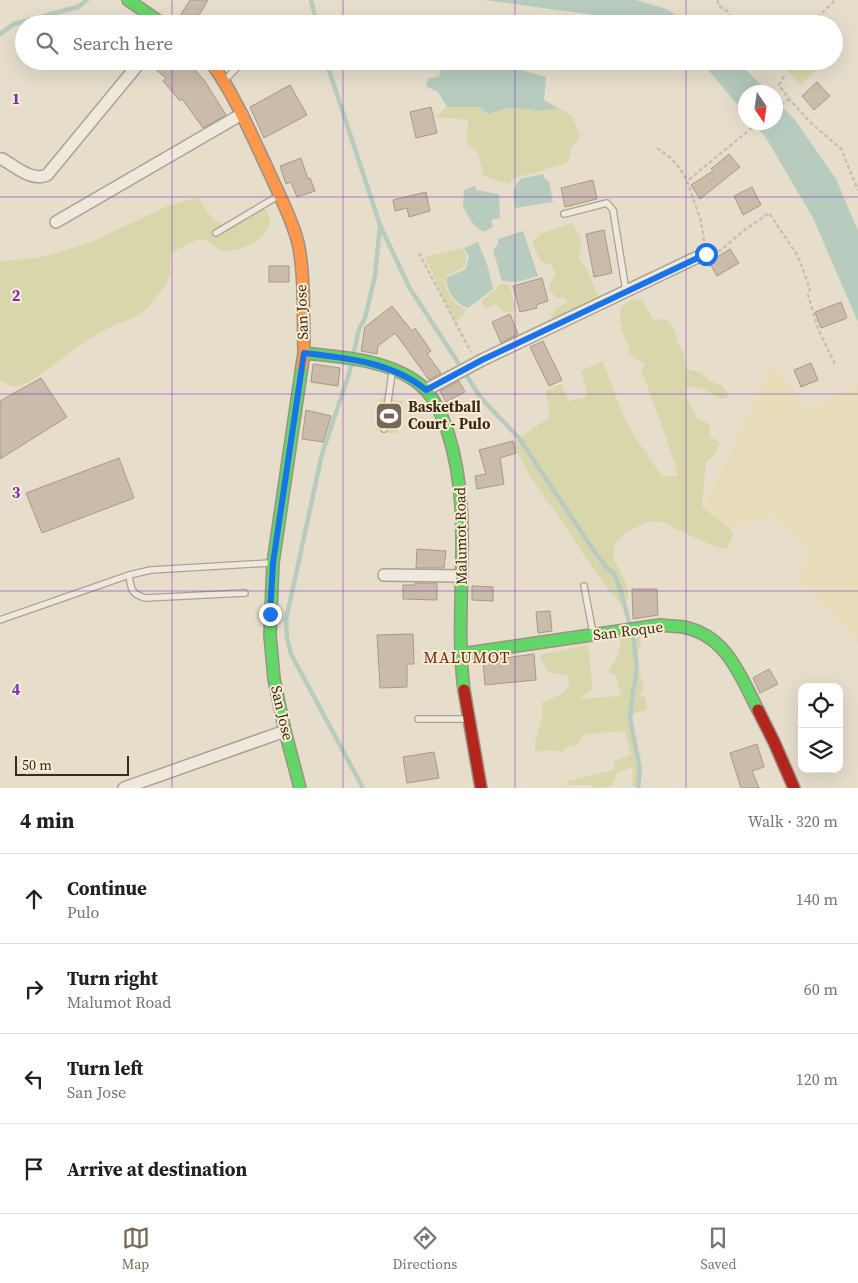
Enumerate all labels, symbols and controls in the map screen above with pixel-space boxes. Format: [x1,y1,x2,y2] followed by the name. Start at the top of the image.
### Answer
[15,15,843,70] search box
[33,29,61,57] icon: search
[73,30,173,56] text: Search here
[738,85,783,130] north arrow
[12,87,20,109] text: 1
[695,243,718,266] route start
[12,284,21,306] text: 2
[290,284,313,340] street label: San Jose
[408,396,491,434] place label: Basketball Court - Pulo
[374,401,404,431] sports icon: Basketball Court - Pulo
[12,481,21,503] text: 3
[449,486,472,585] street label: Malumot Road
[259,603,282,626] route end
[592,616,664,645] street label: San Roque
[424,646,510,668] district label: MALUMOT
[12,678,21,700] text: 4
[266,683,299,743] street label: San Jose
[798,683,843,773] map controls
[798,683,843,728] button: locate
[798,728,843,773] button: layers
[15,753,129,776] scale bar
[22,755,52,775] text: 50 m
[20,806,75,835] text: 4 min
[748,810,838,832] text: Walk · 320 m
[67,875,147,901] text: Continue
[20,885,48,913] icon: ahead
[796,888,838,910] text: 140 m
[67,901,99,923] text: Pulo
[67,965,158,991] text: Turn right
[20,975,48,1003] icon: right
[804,978,838,1000] text: 60 m
[67,991,171,1013] text: Malumot Road
[67,1055,143,1081] text: Turn left
[20,1065,48,1093] icon: left
[796,1068,838,1090] text: 120 m
[67,1081,126,1103] text: San Jose
[20,1155,48,1183] icon: arrive
[67,1156,247,1182] text: Arrive at destination
[122,1224,150,1274] tab: Map
[393,1224,457,1274] tab: Directions
[701,1224,736,1274] tab: Saved

